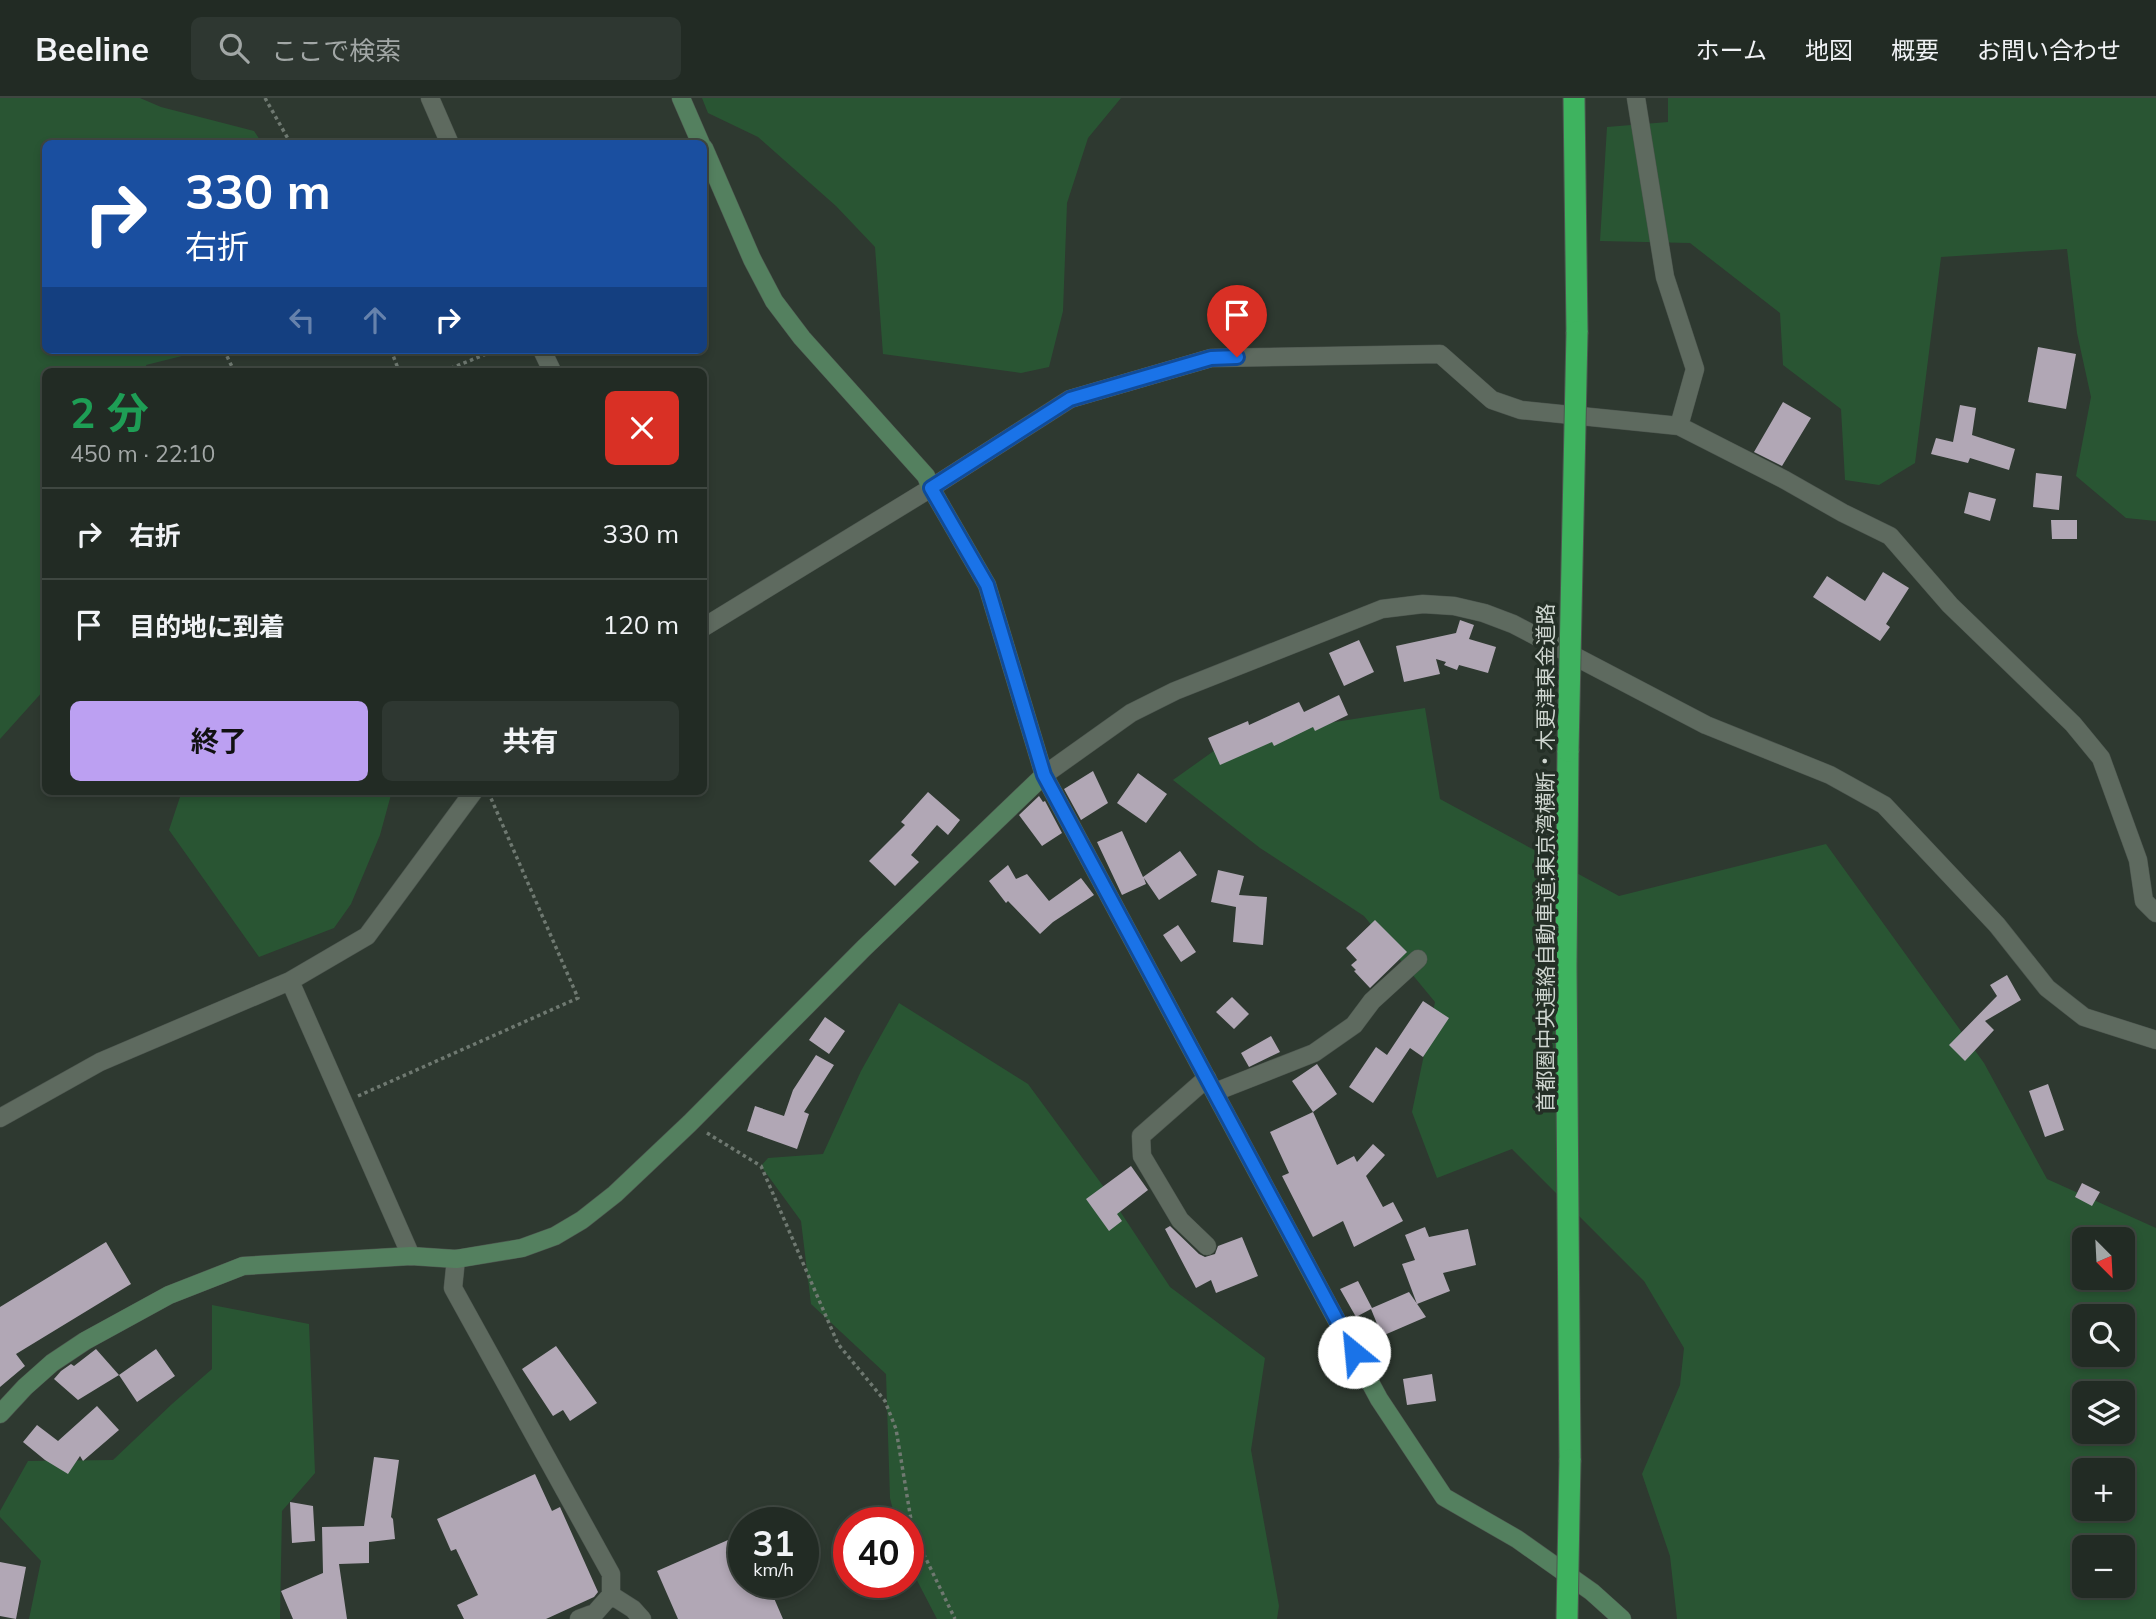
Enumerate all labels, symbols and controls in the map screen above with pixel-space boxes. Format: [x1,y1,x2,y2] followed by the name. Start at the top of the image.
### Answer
[191,17,681,80] search box
[35,28,149,69] text: Beeline
[215,29,253,67] icon: search
[271,34,401,67] text: ここで検索
[1696,35,1767,65] text: ホーム
[1805,35,1853,65] text: 地図
[1891,35,1939,65] text: 概要
[1977,35,2121,65] text: お問い合わせ
[185,160,331,221] text: 330 m
[70,168,161,259] icon: right
[185,226,249,266] text: 右折
[1207,285,1267,357] pin
[1218,296,1256,334] icon: arrive
[283,301,321,339] icon: left
[356,301,394,339] icon: ahead
[429,301,467,339] icon: right
[70,386,149,439] text: 2 分
[605,391,679,465] button: close
[70,439,215,468] text: 450 m · 22:10
[70,515,108,553] icon: right
[603,517,679,550] text: 330 m
[129,519,181,552] text: 右折
[1532,604,1558,1112] street label: 首都圏中央連絡自動車道;東京湾横断・木更津東金道路
[70,606,108,644] icon: arrive
[603,608,679,641] text: 120 m
[129,610,285,643] text: 目的地に到着
[70,701,368,781] button: 終了
[382,701,679,781] button: 共有
[2072,1227,2135,1290] north arrow
[2072,1227,2135,1598] map controls
[2072,1304,2135,1367] button: search
[1317,1315,1391,1389] position arrow
[2072,1381,2135,1444] button: layers
[2072,1458,2135,1521] button: +
[833,1507,924,1598] speed limit sign: 40
[752,1521,795,1565] text: 31
[2072,1535,2135,1598] button: −
[753,1558,794,1581] text: km/h

